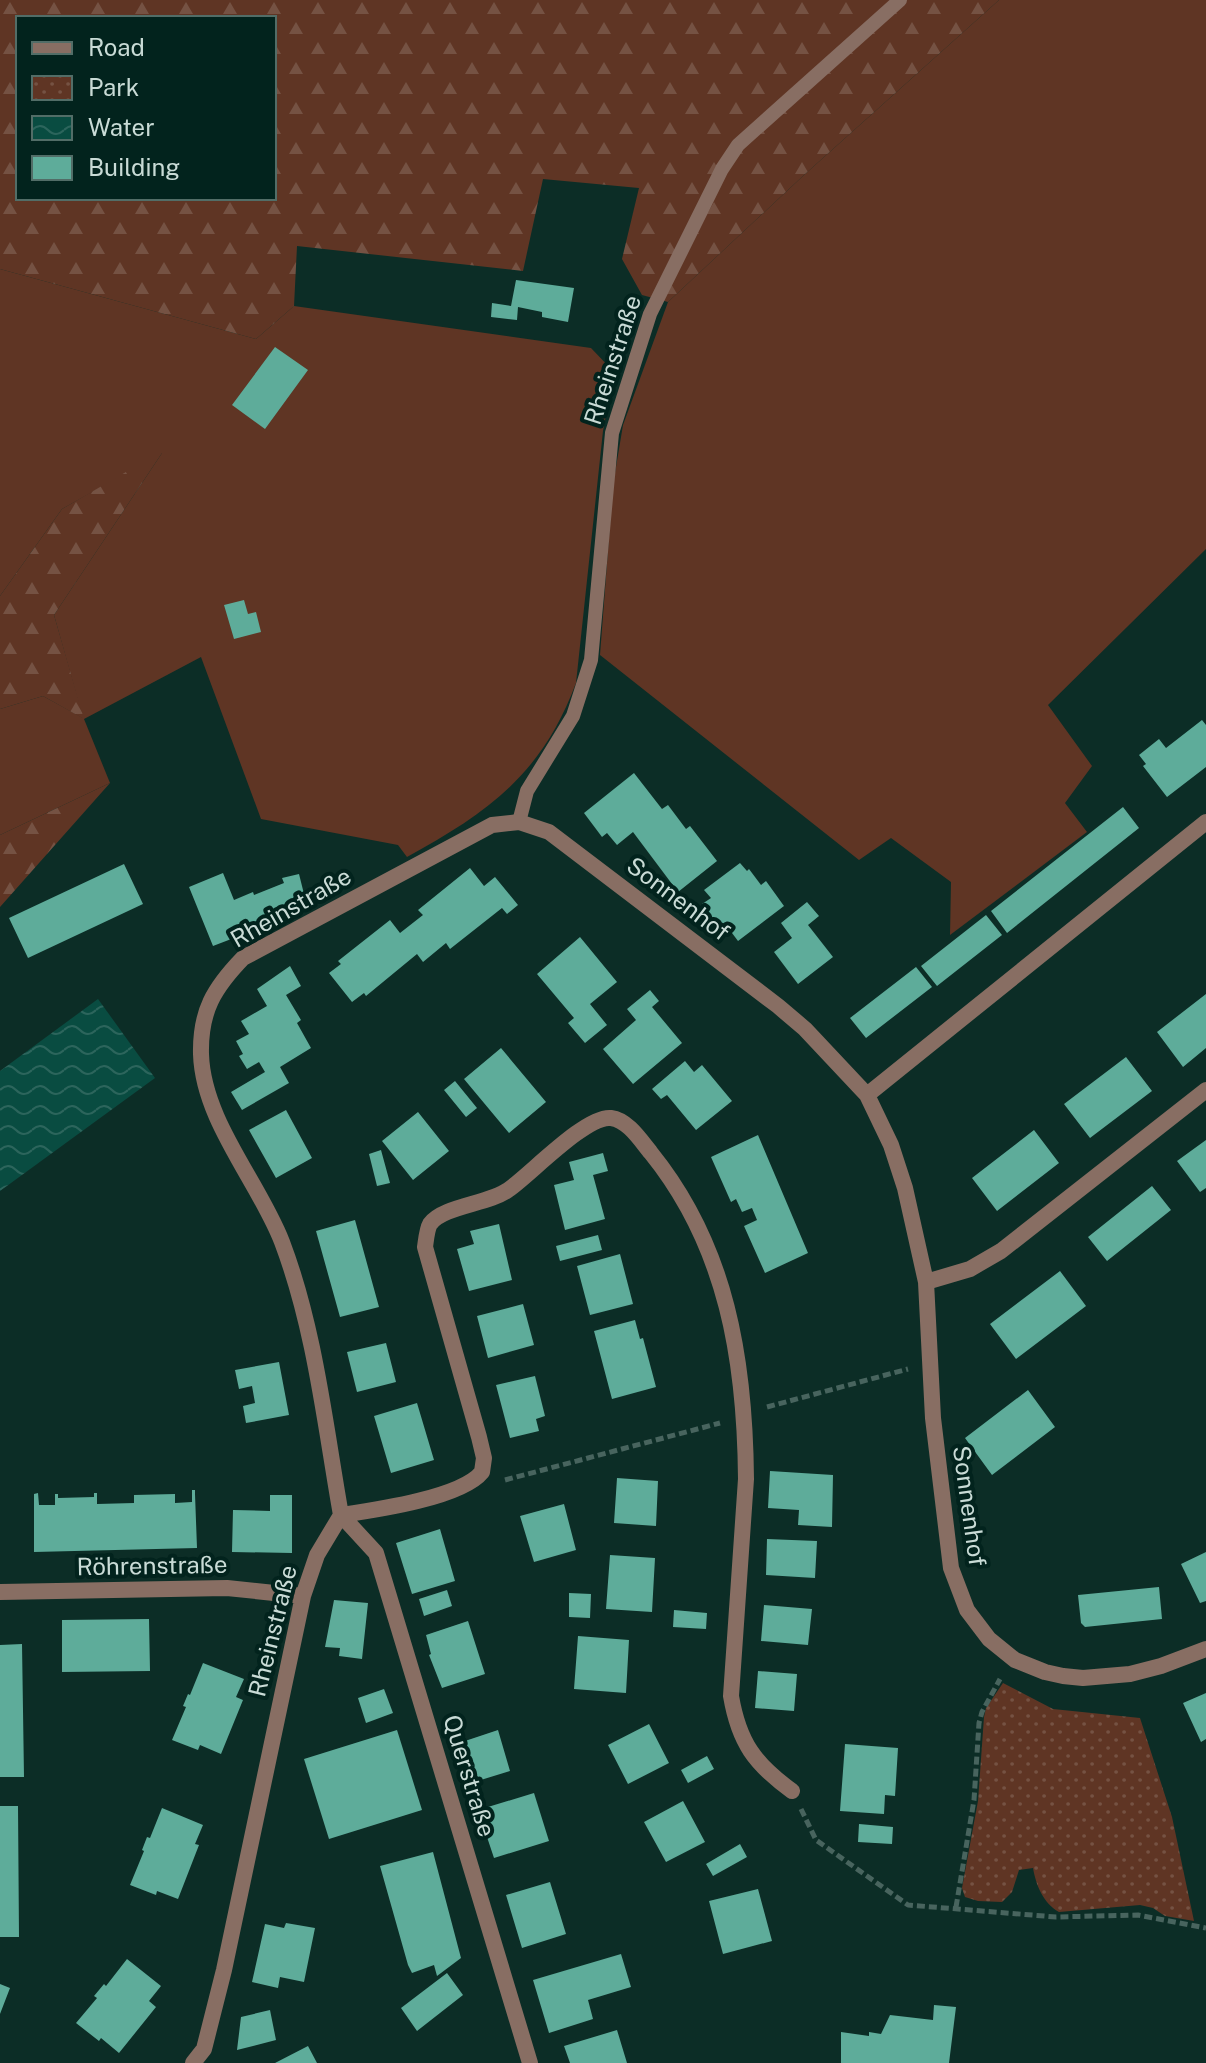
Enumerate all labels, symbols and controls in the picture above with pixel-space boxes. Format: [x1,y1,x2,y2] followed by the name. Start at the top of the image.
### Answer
[16,16,276,200] legend
[88,33,145,61] text: Road
[88,73,139,101] text: Park
[88,113,155,141] text: Water
[88,153,180,181] text: Building
[578,291,646,428] street label: Rheinstraße
[622,851,735,946] street label: Sonnenhof
[225,861,356,953] street label: Rheinstraße
[948,1444,992,1568] street label: Sonnenhof
[76,1550,228,1580] street label: Röhrenstraße
[242,1562,302,1699] street label: Rheinstraße
[438,1711,502,1840] street label: Querstraße

